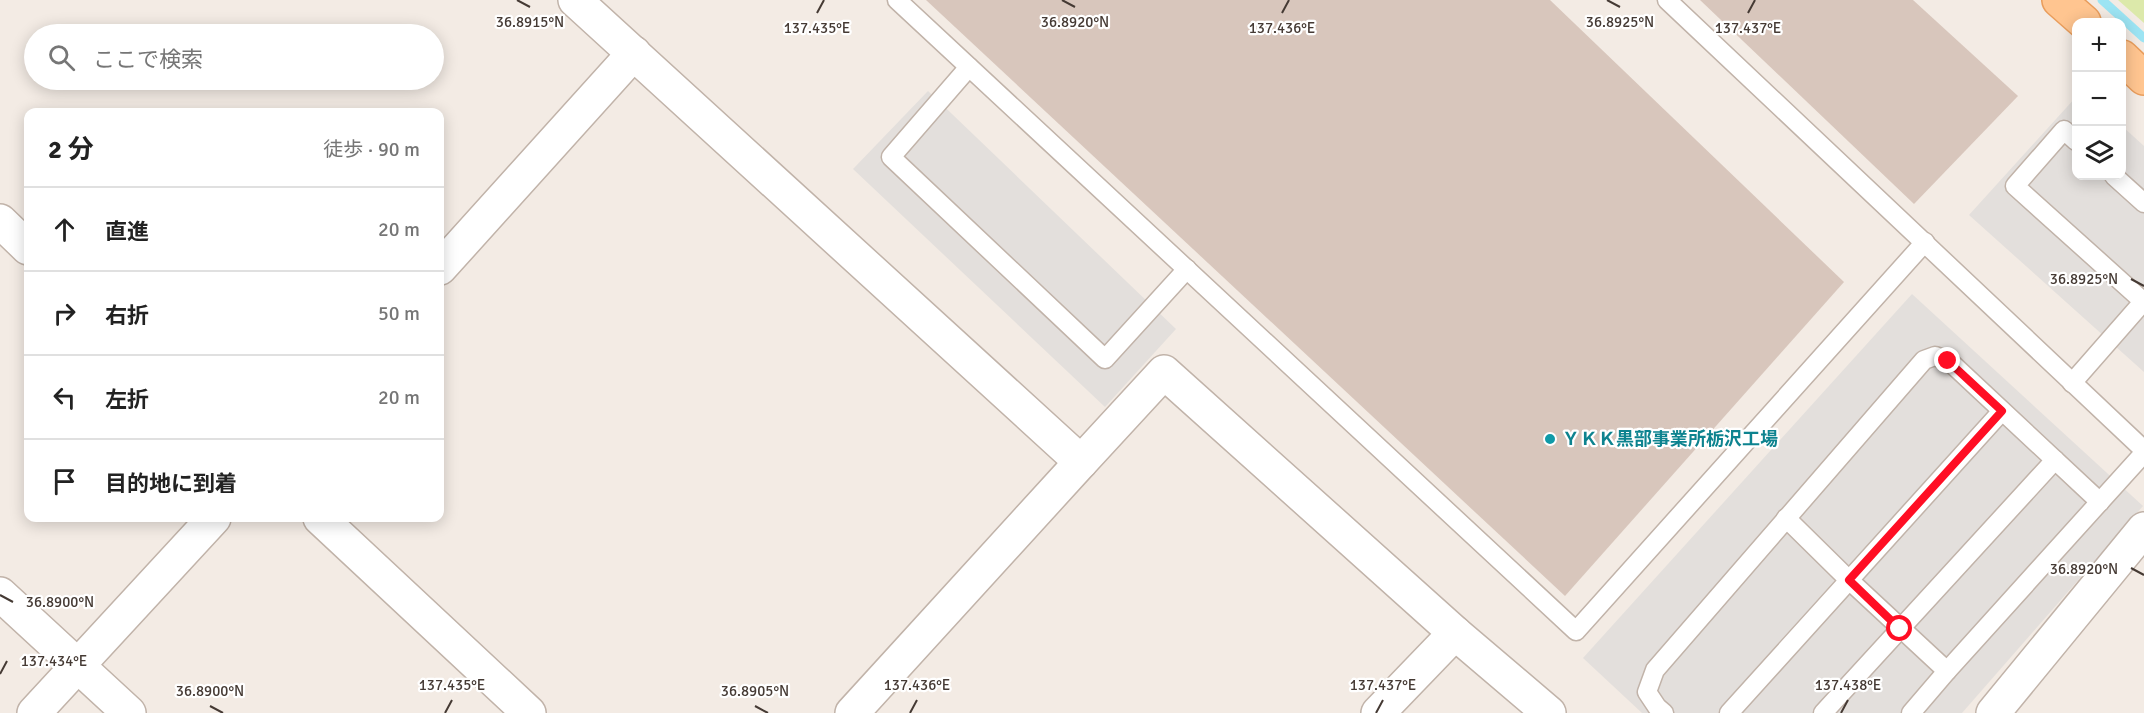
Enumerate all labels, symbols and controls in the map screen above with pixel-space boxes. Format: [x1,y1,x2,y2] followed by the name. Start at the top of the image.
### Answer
[496,13,564,31] text: 36.8915°N
[1041,13,1109,31] text: 36.8920°N
[1586,13,1654,31] text: 36.8925°N
[2072,18,2126,180] map controls
[2072,18,2126,72] button: +
[784,19,850,37] text: 137.435°E
[1249,19,1315,37] text: 137.436°E
[1715,19,1781,37] text: 137.437°E
[24,24,444,90] search box
[45,41,78,74] icon: search
[93,46,203,73] text: ここで検索
[2072,72,2126,126] button: −
[2072,126,2126,180] button: layers
[48,134,94,166] text: 2 分
[323,137,420,162] text: 徒歩 · 90 m
[48,213,81,246] icon: ahead
[378,217,420,242] text: 20 m
[105,218,149,245] text: 直進
[2050,270,2118,288] text: 36.8925°N
[48,297,81,330] icon: right
[378,301,420,326] text: 50 m
[105,302,149,329] text: 右折
[1934,347,1960,373] route end
[48,381,81,414] icon: left
[378,385,420,410] text: 20 m
[105,386,149,413] text: 左折
[1562,428,1778,450] place label: ＹＫＫ黒部事業所栃沢工場
[1543,432,1557,446] marker: ＹＫＫ黒部事業所栃沢工場
[48,465,81,498] icon: arrive
[105,470,237,497] text: 目的地に到着
[2050,560,2118,578] text: 36.8920°N
[26,593,94,611] text: 36.8900°N
[1886,615,1912,641] route start
[21,652,87,670] text: 137.434°E
[419,676,485,694] text: 137.435°E
[884,676,950,694] text: 137.436°E
[1350,676,1416,694] text: 137.437°E
[1815,676,1881,694] text: 137.438°E
[176,682,244,700] text: 36.8900°N
[721,682,789,700] text: 36.8905°N

